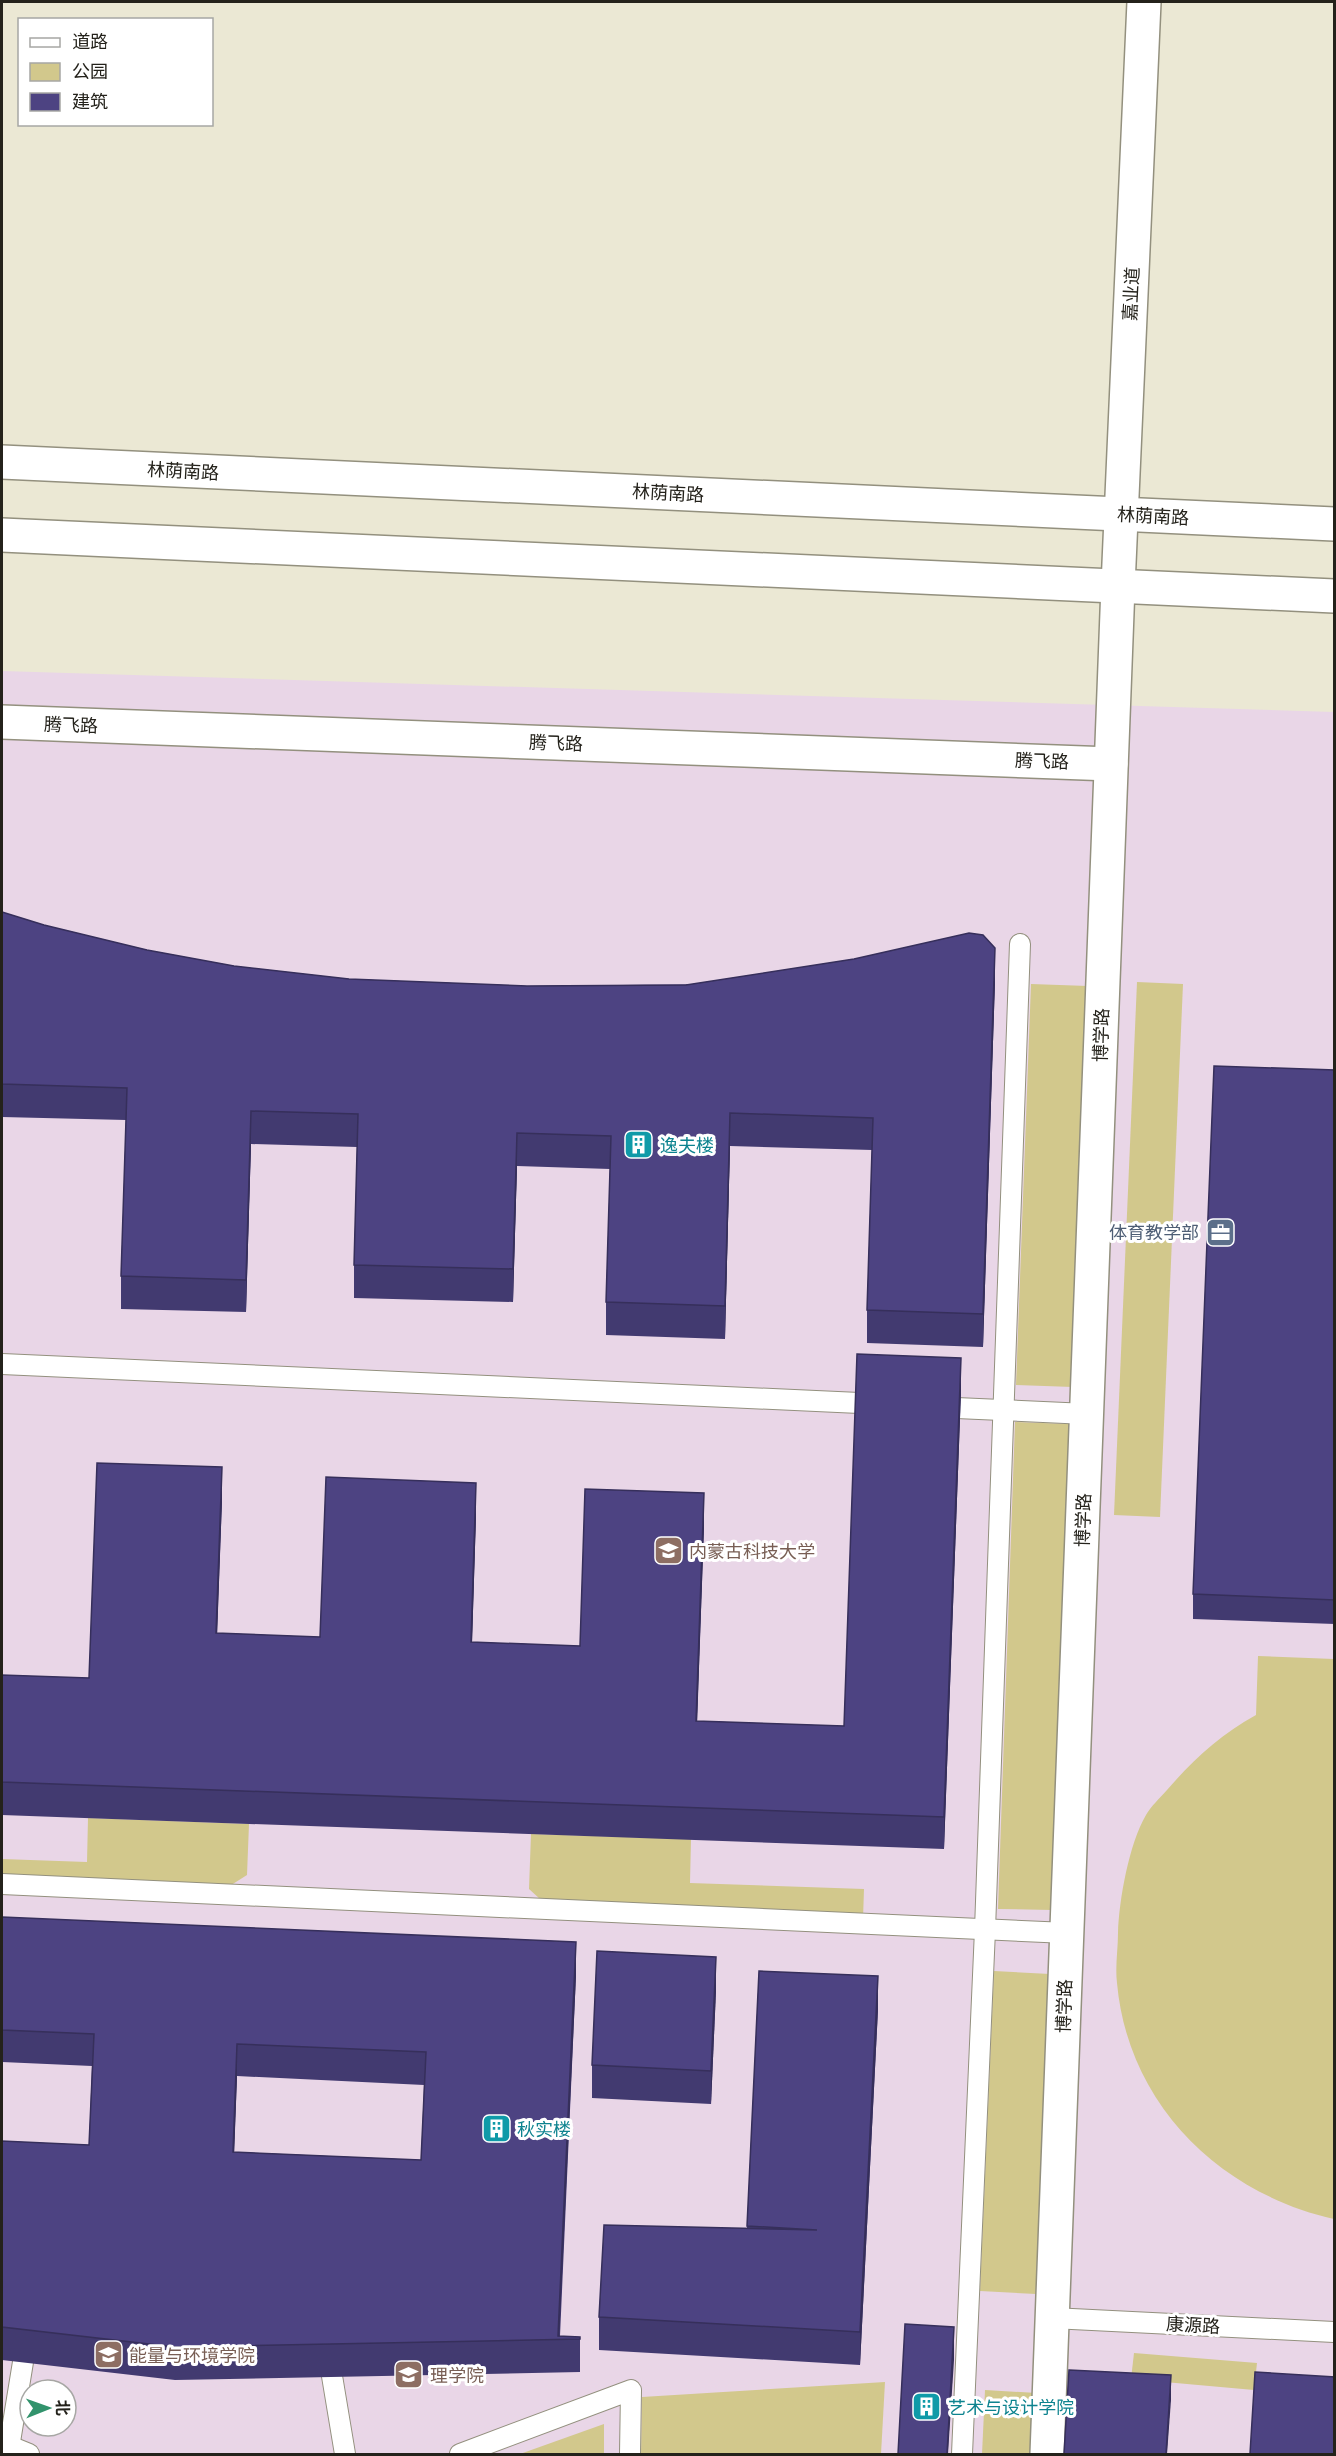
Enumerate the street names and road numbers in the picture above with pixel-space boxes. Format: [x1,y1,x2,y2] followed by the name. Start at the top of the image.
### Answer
[1117,266,1145,322] street label: 嘉业道
[146,457,220,485] street label: 林荫南路
[631,479,705,507] street label: 林荫南路
[1116,502,1190,530] street label: 林荫南路
[44,712,98,738] street label: 腾飞路
[529,730,583,756] street label: 腾飞路
[1015,748,1069,774] street label: 腾飞路
[1088,1008,1114,1062] street label: 博学路
[1070,1493,1096,1547] street label: 博学路
[1051,1979,1077,2033] street label: 博学路
[1165,2311,1221,2339] street label: 康源路

